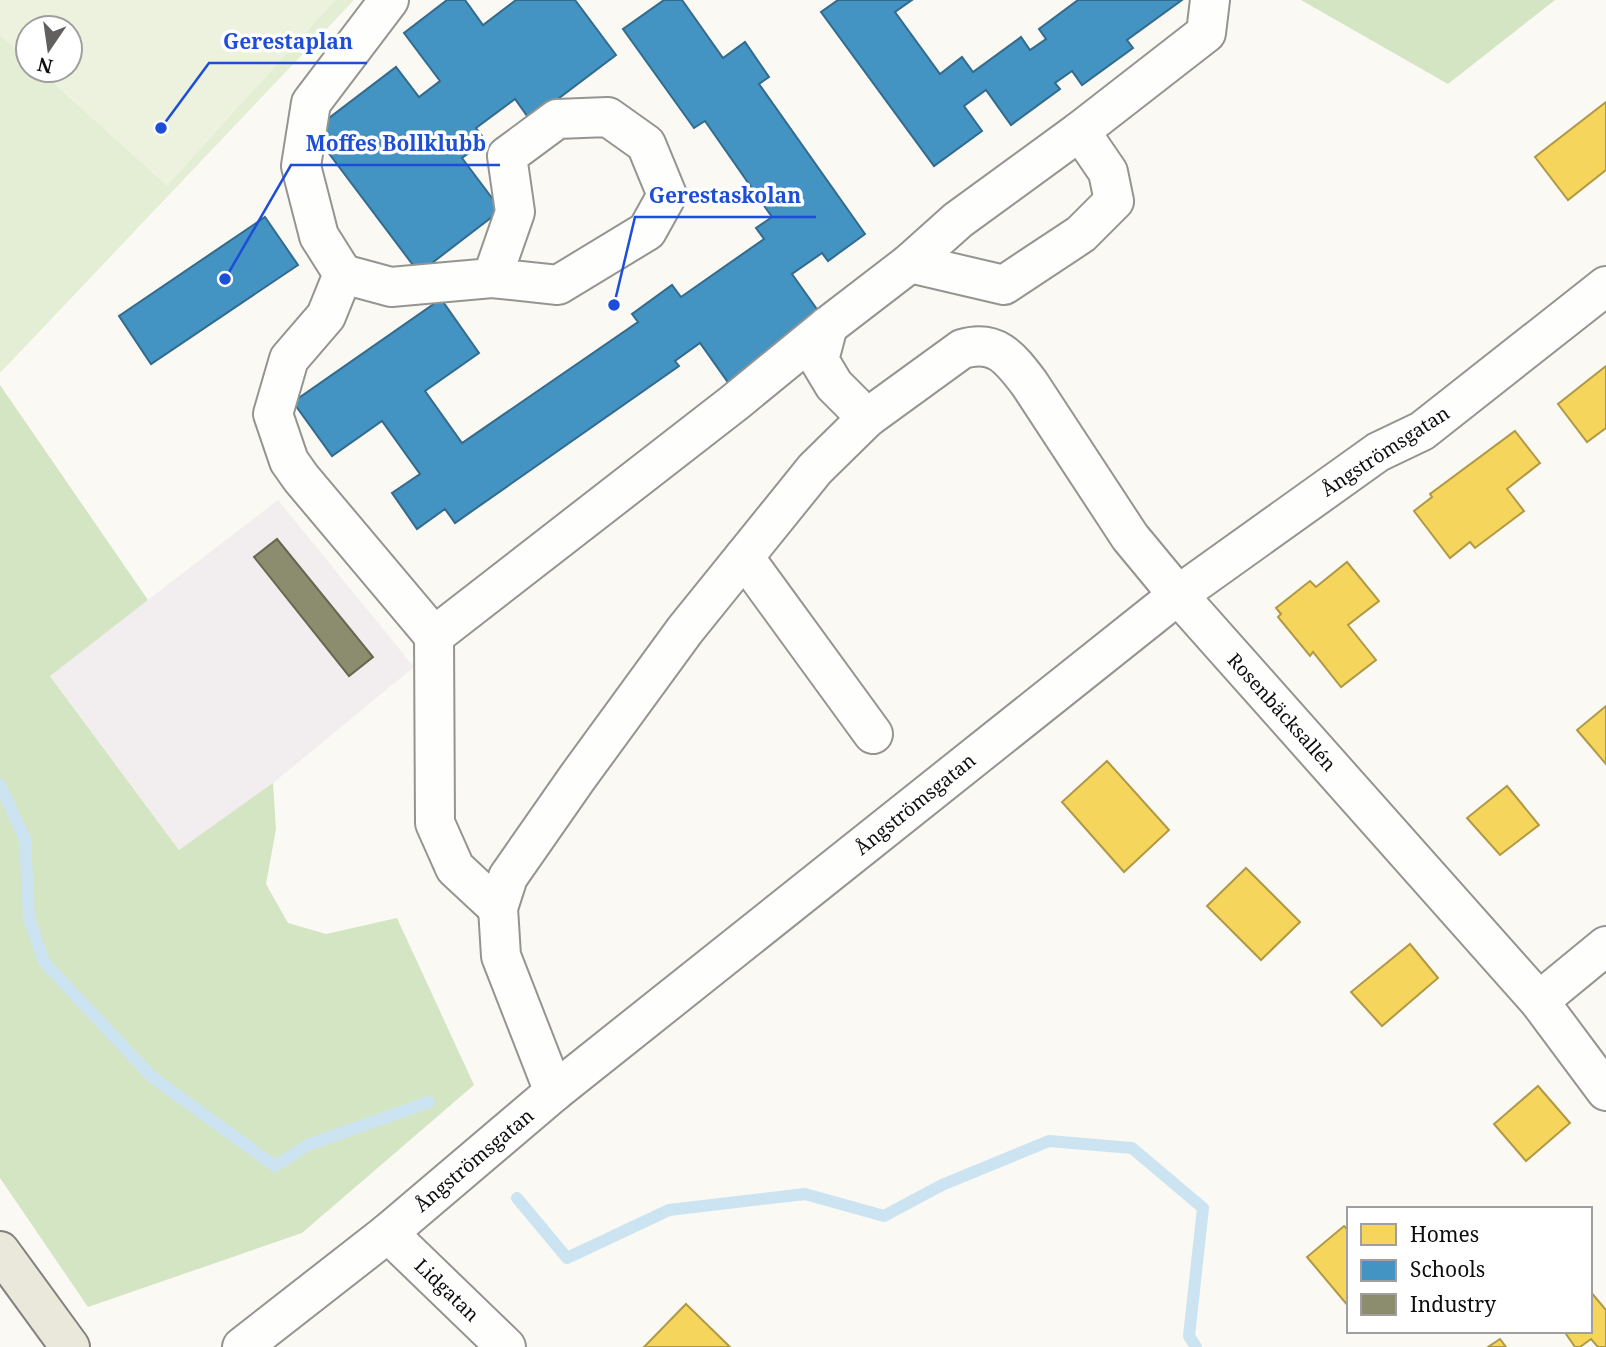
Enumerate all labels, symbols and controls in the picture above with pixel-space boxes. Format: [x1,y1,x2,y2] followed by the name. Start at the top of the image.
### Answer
[14,14,84,84] north arrow
[209,21,367,63] callout: Gerestaplan
[223,27,353,55] text: Gerestaplan
[35,51,55,80] text: N
[291,123,500,165] callout: Moffes Bollklubb
[306,129,486,157] text: Moffes Bollklubb
[635,175,816,217] callout: Gerestaskolan
[649,181,801,209] text: Gerestaskolan
[1316,400,1454,502] street label: Ångströmsgatan
[1222,647,1342,777] street label: Rosenbäcksallén
[849,747,981,861] street label: Ångströmsgatan
[409,1102,539,1218] street label: Ångströmsgatan
[1347,1207,1592,1333] legend
[1410,1220,1479,1248] text: Homes
[409,1253,485,1327] street label: Lidgatan
[1410,1255,1485,1283] text: Schools
[1410,1290,1496,1318] text: Industry

